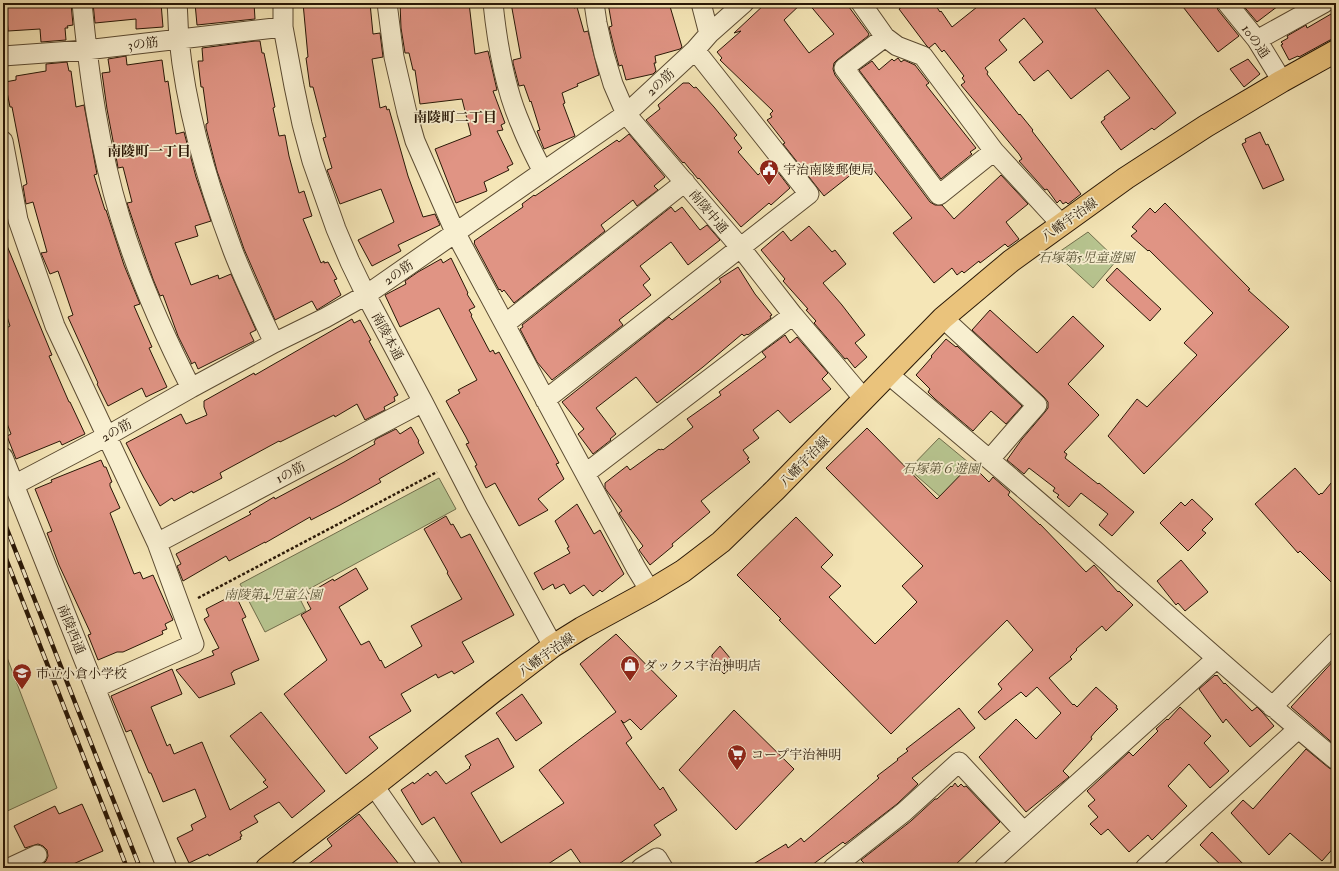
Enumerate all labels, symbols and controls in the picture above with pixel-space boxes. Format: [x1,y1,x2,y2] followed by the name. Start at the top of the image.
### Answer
[1238,22,1272,61] street label: 10の通
[127,34,159,54] street label: 3の筋
[643,66,678,100] street label: 2の筋
[413,109,497,126] district label: 南陵町二丁目
[107,143,191,160] district label: 南陵町一丁目
[758,158,780,186] public building icon: 宇治南陵郵便局
[783,162,874,178] place label: 宇治南陵郵便局
[685,187,731,237] street label: 南陵中通
[1038,195,1101,245] street label: 八幡宇治線
[1038,250,1136,266] park label: 石塚第5児童遊園
[381,257,417,289] street label: 2の筋
[368,310,406,363] street label: 南陵本通
[98,416,135,446] street label: 2の筋
[776,433,833,491] street label: 八幡宇治線
[273,459,308,487] street label: 1の筋
[902,461,982,477] park label: 石塚第６遊園
[224,587,324,603] park label: 南陵第4児童公園
[54,602,88,656] street label: 南陵西通
[515,630,578,680] street label: 八幡宇治線
[619,654,641,682] shop icon: ダックス宇治神明店
[644,658,761,674] place label: ダックス宇治神明店
[11,662,33,690] school or university icon: 市立小倉小学校
[36,666,127,682] place label: 市立小倉小学校
[726,743,748,771] supermarket icon: コープ宇治神明
[751,747,841,763] place label: コープ宇治神明

